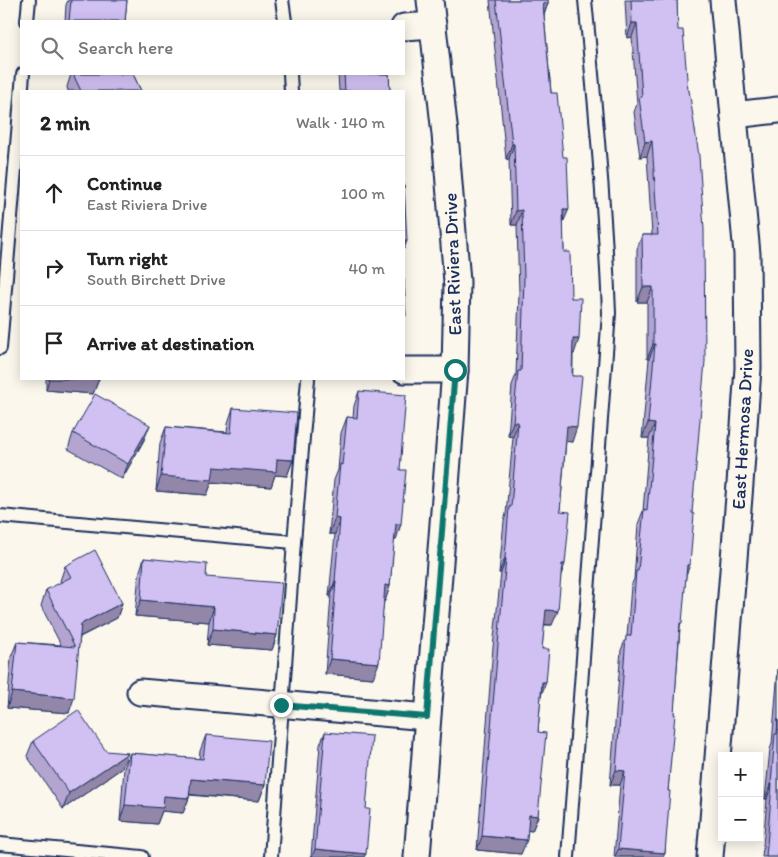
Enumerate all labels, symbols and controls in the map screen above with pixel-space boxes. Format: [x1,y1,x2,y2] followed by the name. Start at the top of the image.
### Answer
[20,20,405,75] search box
[38,34,66,62] icon: search
[78,36,173,59] text: Search here
[40,110,90,135] text: 2 min
[296,113,385,132] text: Walk · 140 m
[87,172,162,195] text: Continue
[40,179,68,207] icon: ahead
[341,184,385,203] text: 100 m
[439,192,466,336] street label: East Riviera Drive
[87,195,207,214] text: East Riviera Drive
[87,247,168,270] text: Turn right
[40,254,68,282] icon: right
[348,259,385,278] text: 40 m
[87,270,226,289] text: South Birchett Drive
[40,329,68,357] icon: arrive
[87,332,254,355] text: Arrive at destination
[727,348,758,510] street label: East Hermosa Drive
[444,359,467,382] route start
[270,694,293,717] route end
[718,752,763,842] map controls
[718,752,763,797] button: +
[718,797,763,842] button: −

